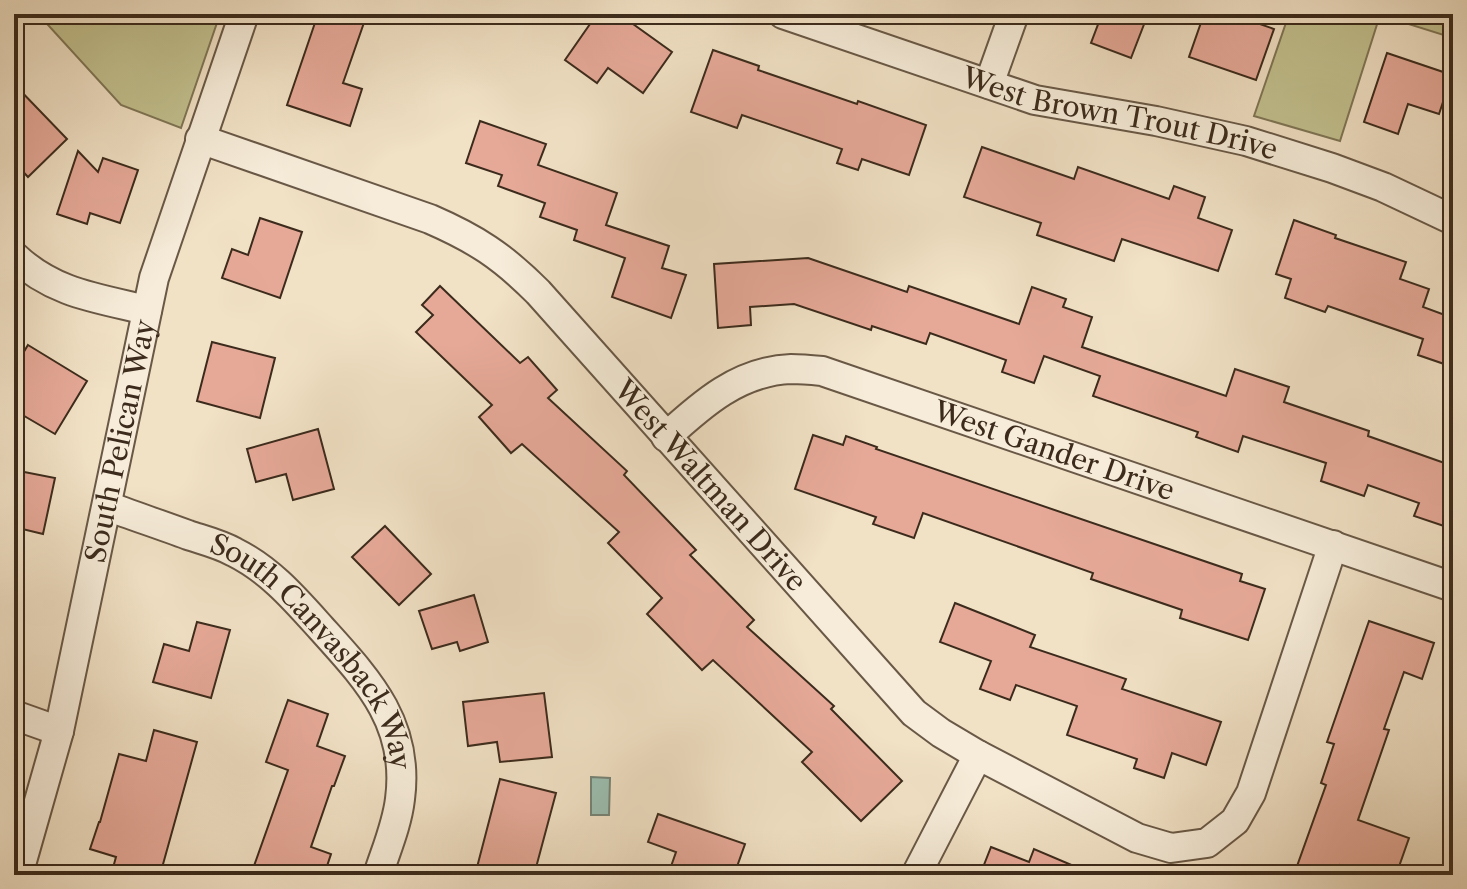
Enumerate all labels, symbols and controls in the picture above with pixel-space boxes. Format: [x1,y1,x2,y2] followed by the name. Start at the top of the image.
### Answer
[957,59,1282,167] street label: West Brown Trout Drive
[78,316,162,566] street label: South Pelican Way
[607,372,814,598] street label: West Waltman Drive
[928,393,1179,507] street label: West Gander Drive
[205,526,418,771] street label: South Canvasback Way

